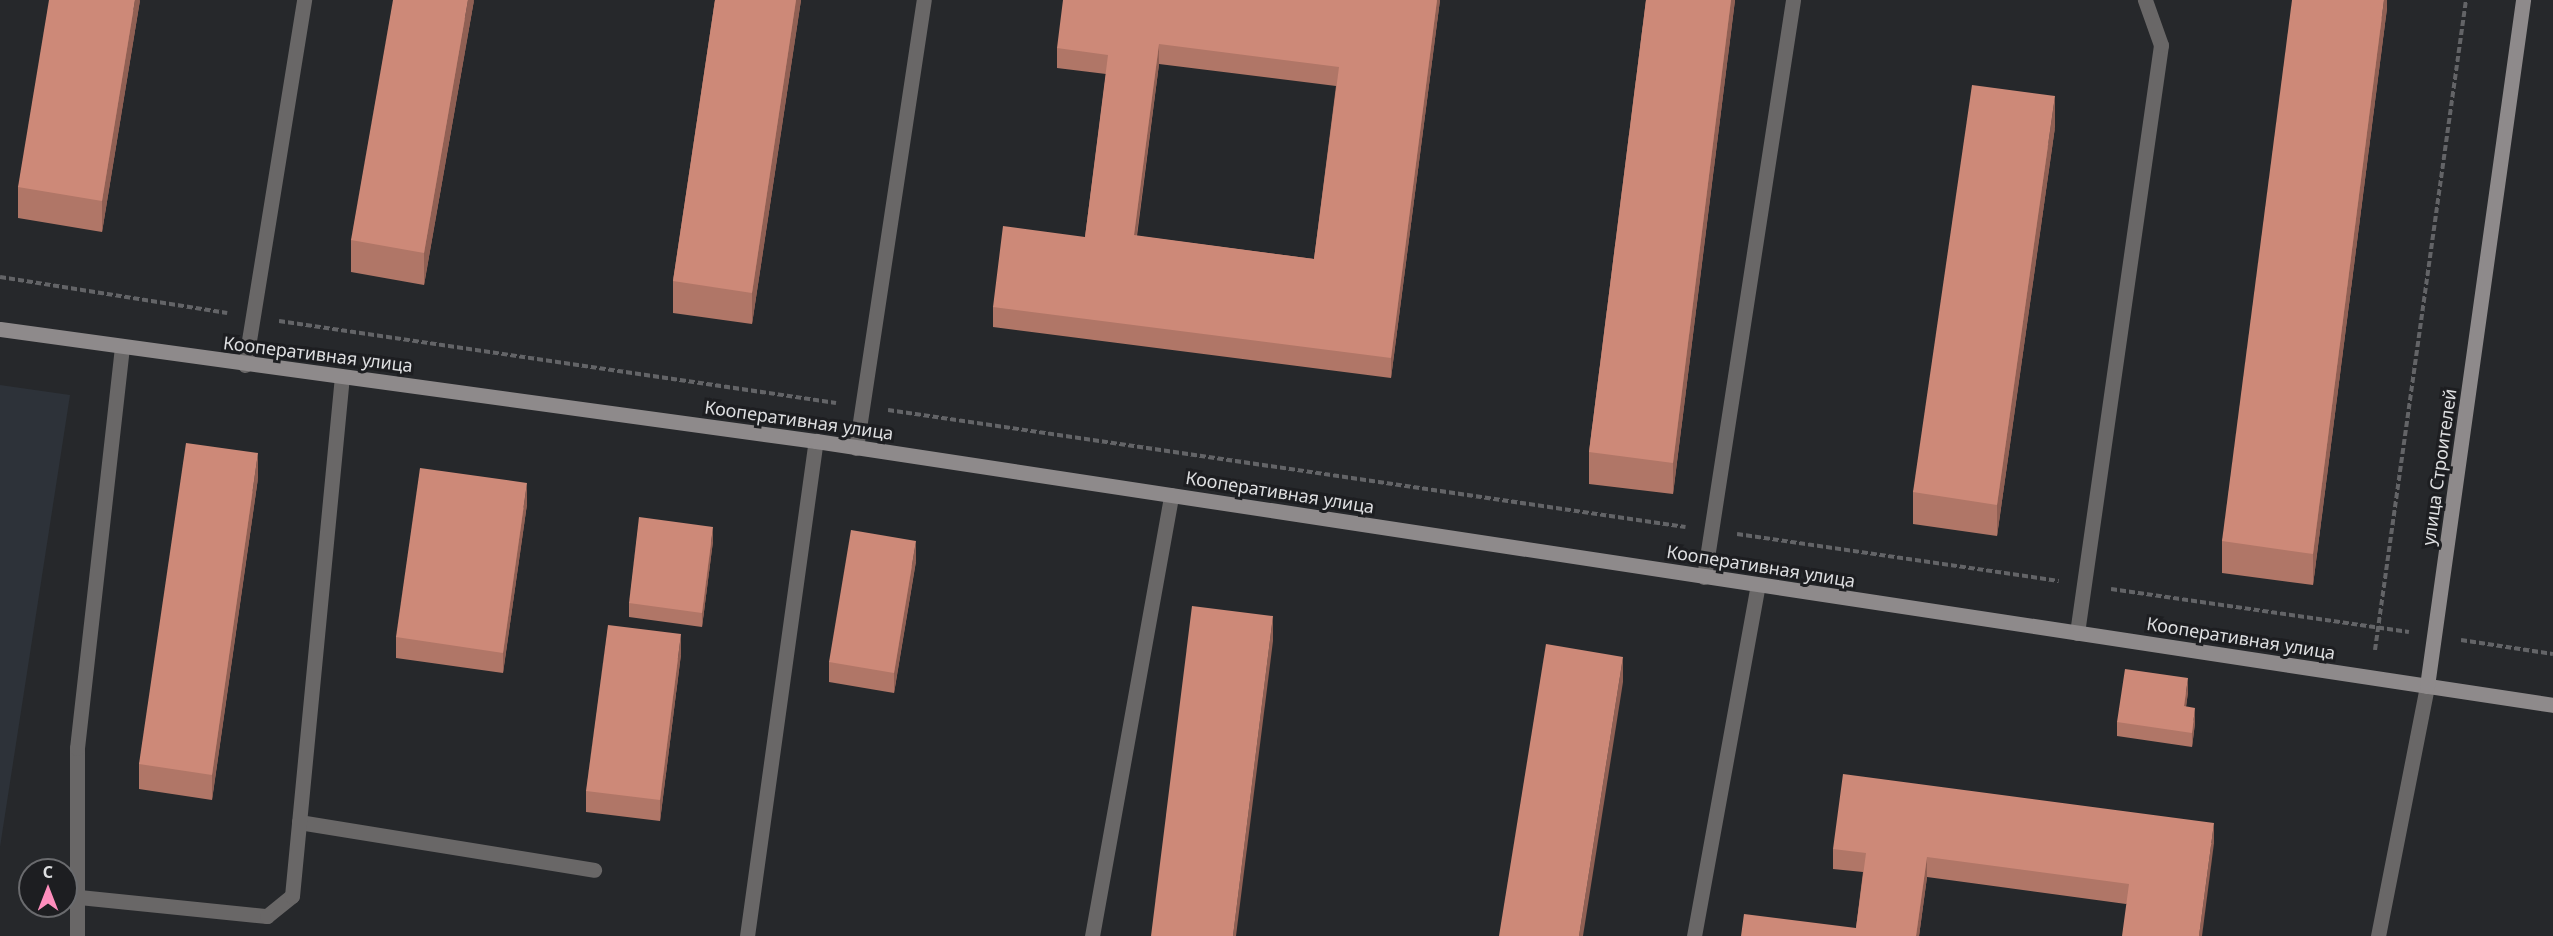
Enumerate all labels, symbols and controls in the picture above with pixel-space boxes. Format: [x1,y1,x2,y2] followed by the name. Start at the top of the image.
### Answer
[222,332,414,376] street label: Кооперативная улица
[2417,387,2461,547] street label: улица Строителей
[703,396,895,444] street label: Кооперативная улица
[1184,466,1376,518] street label: Кооперативная улица
[1665,540,1857,592] street label: Кооперативная улица
[2145,612,2337,664] street label: Кооперативная улица
[18,858,78,918] north arrow
[43,861,53,883] text: С

